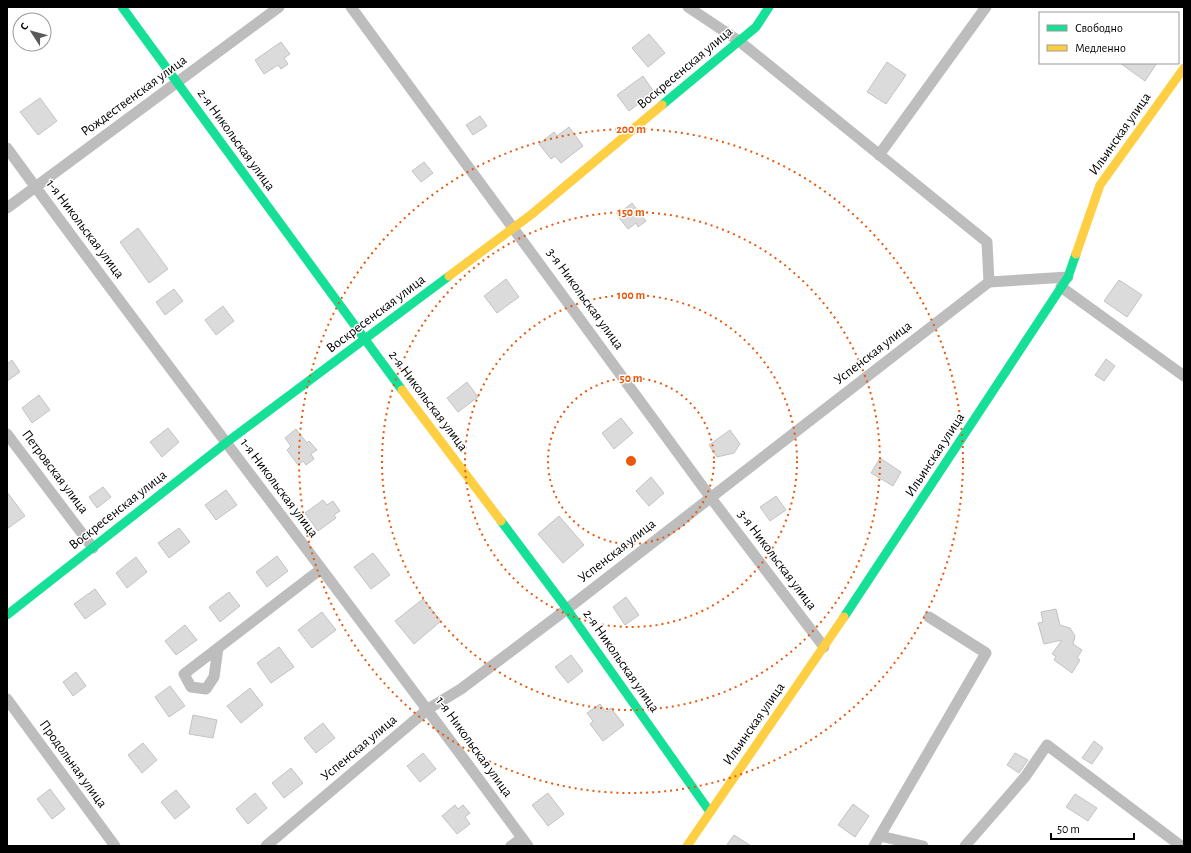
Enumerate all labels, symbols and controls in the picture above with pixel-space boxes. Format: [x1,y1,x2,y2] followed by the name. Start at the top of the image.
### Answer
[12,12,52,52] north arrow
[1039,12,1179,64] legend
[18,21,31,32] text: С
[1075,22,1123,34] text: Свободно
[635,24,736,112] street label: Воскресенская улица
[1075,42,1126,54] text: Медленно
[78,53,190,139] street label: Рождественская улица
[195,87,278,194] street label: 2-я Никольская улица
[1086,90,1154,178] street label: Ильинская улица
[616,123,646,135] text: 200 m
[43,177,127,282] street label: 1-я Никольская улица
[617,206,645,218] text: 150 m
[544,246,627,353] street label: 3-я Никольская улица
[324,272,428,356] street label: Воскресенская улица
[617,289,645,301] text: 100 m
[832,318,915,387] street label: Успенская улица
[386,348,471,454] street label: 2-я Никольская улица
[620,372,643,384] text: 50 m
[903,410,968,499] street label: Ильинская улица
[19,428,91,517] street label: Петровская улица
[237,436,321,541] street label: 1-я Никольская улица
[624,454,638,468] centre of rings
[67,467,170,552] street label: Воскресенская улица
[735,507,819,613] street label: 3-я Никольская улица
[576,516,659,585] street label: Успенская улица
[580,607,662,715] street label: 2-я Никольская улица
[720,680,788,768] street label: Ильинская улица
[433,694,515,800] street label: 1-я Никольская улица
[318,712,400,784] street label: Успенская улица
[37,717,110,811] street label: Продольная улица
[1051,815,1134,841] scale bar
[1057,823,1080,835] text: 50 m

